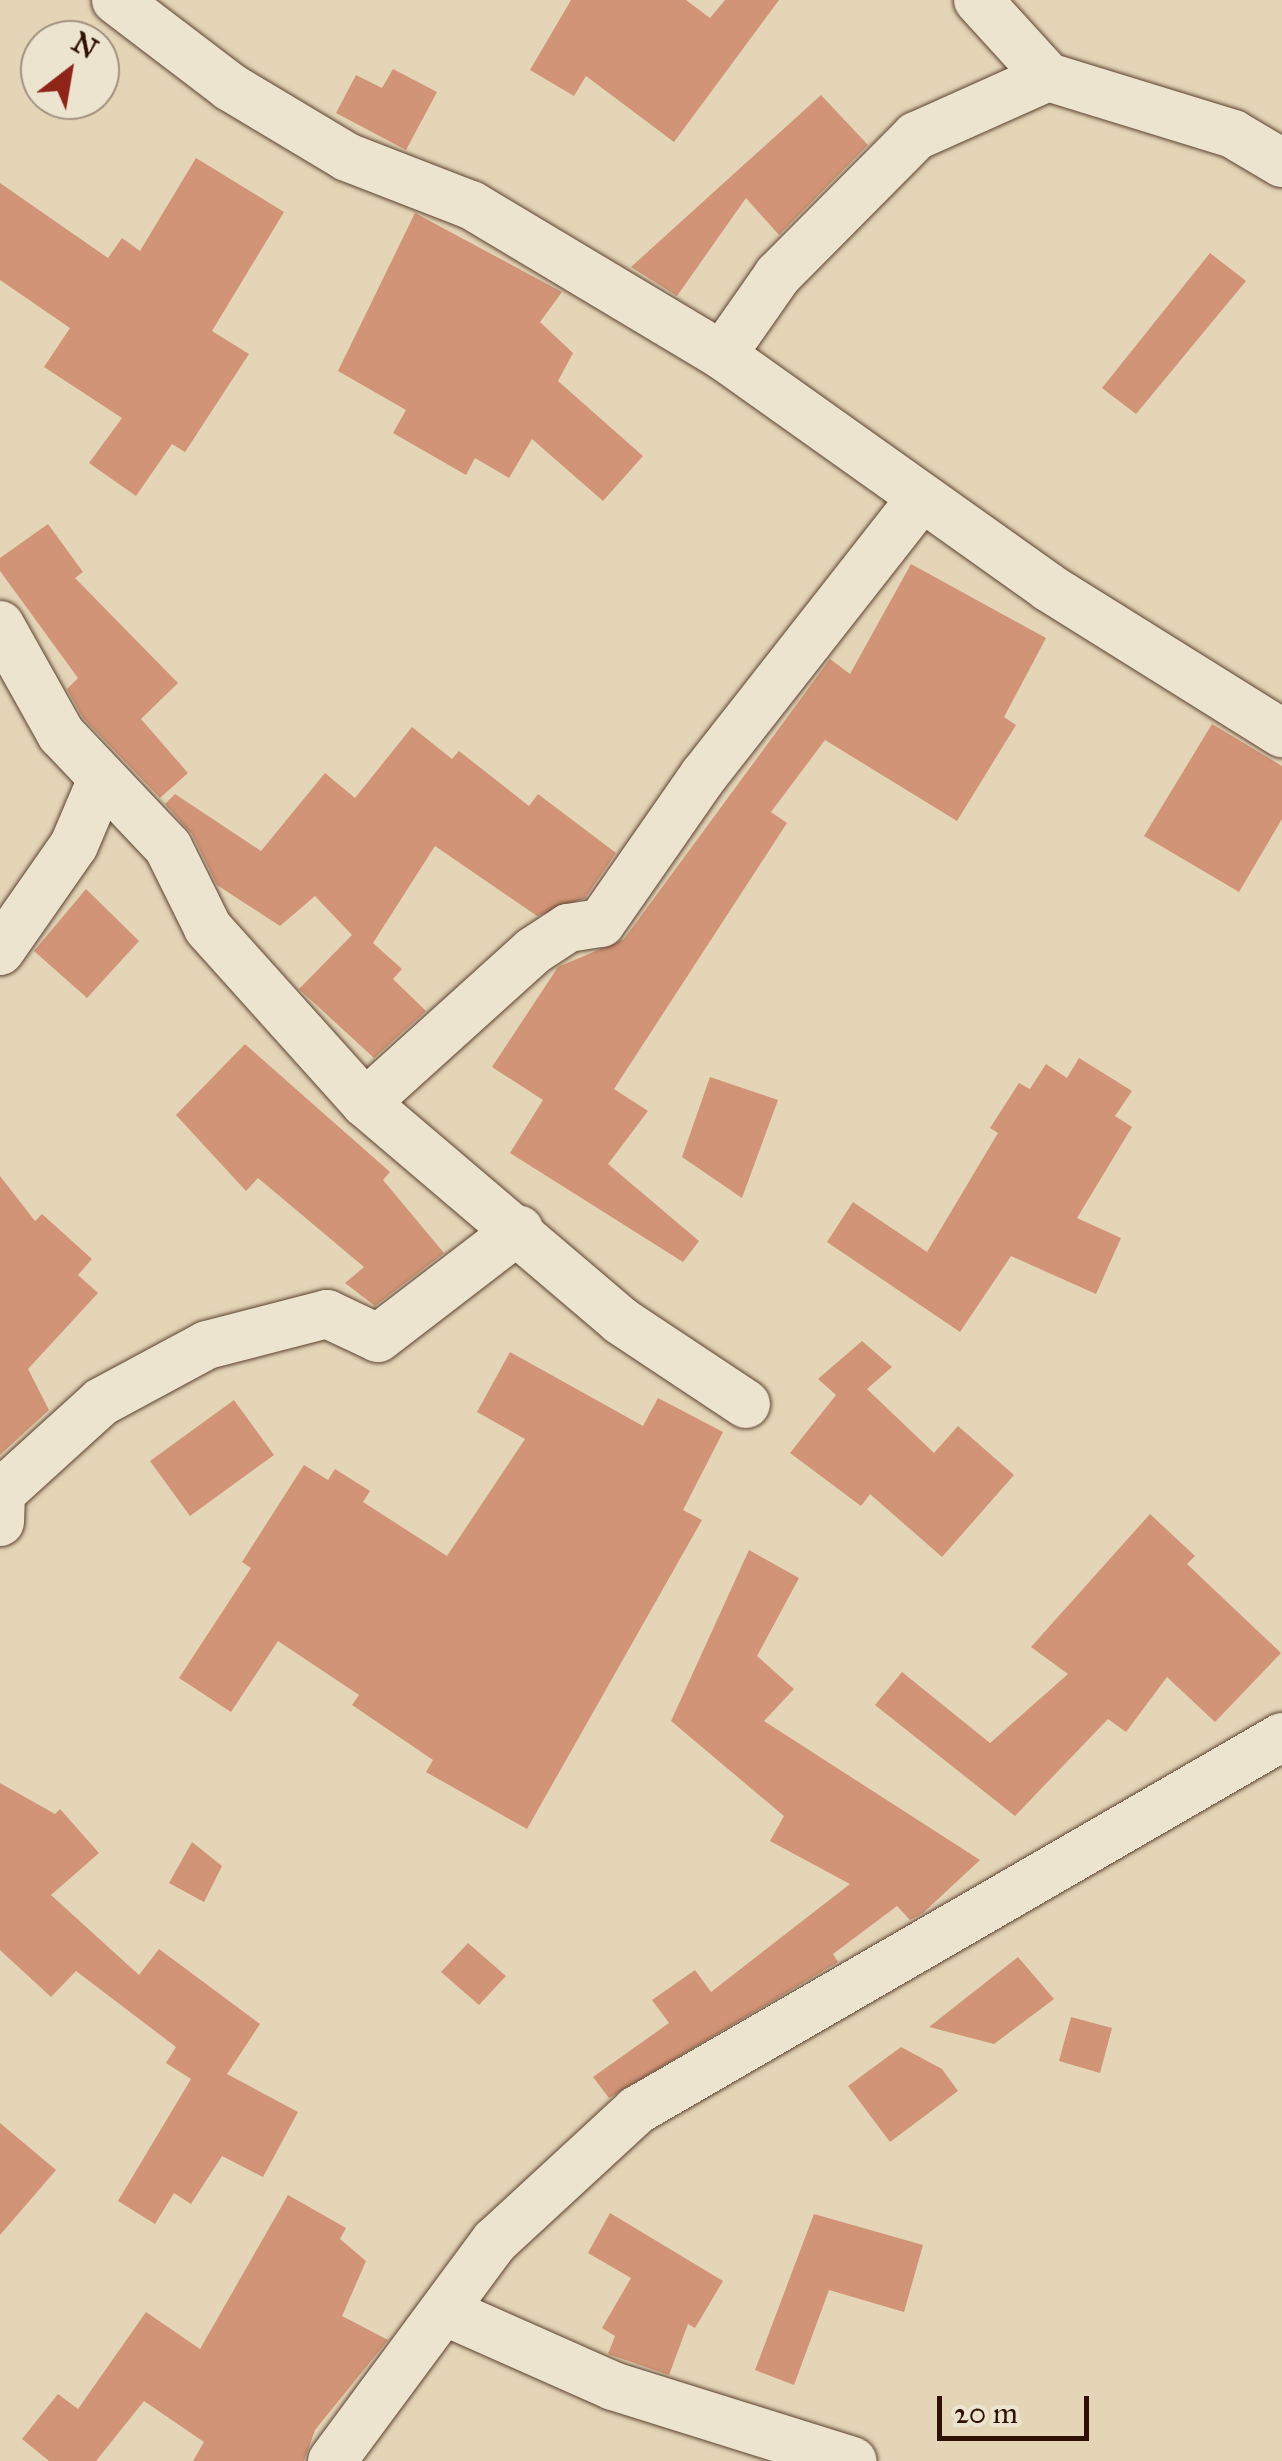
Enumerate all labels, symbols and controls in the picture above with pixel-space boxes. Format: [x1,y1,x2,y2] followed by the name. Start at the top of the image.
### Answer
[20,20,120,120] north arrow
[65,24,104,67] text: N
[942,2376,1094,2438] scale bar
[954,2395,1018,2431] text: 20 m

